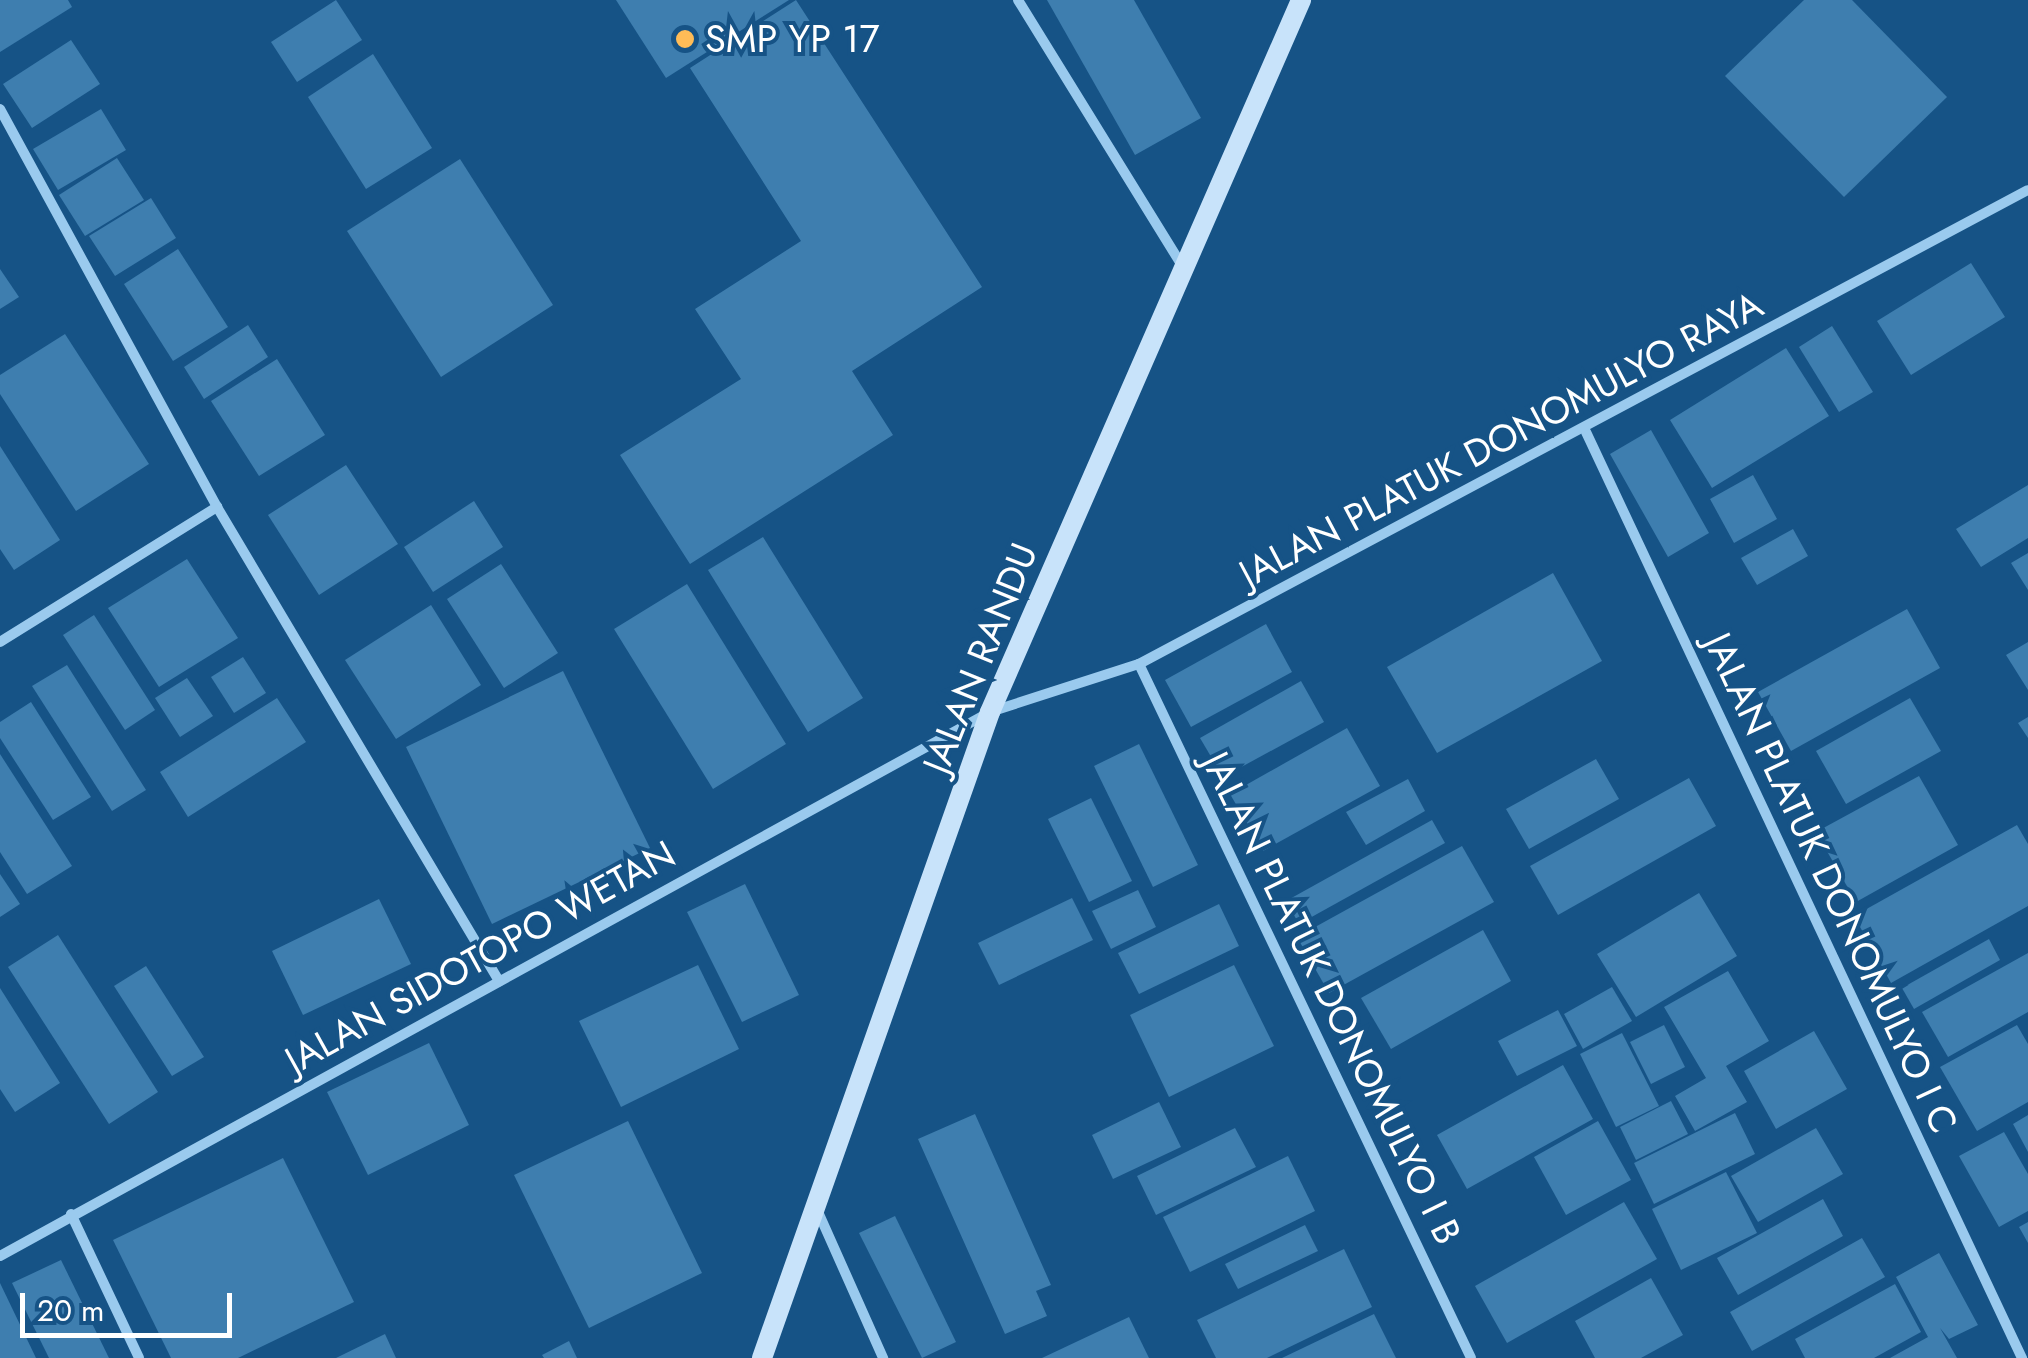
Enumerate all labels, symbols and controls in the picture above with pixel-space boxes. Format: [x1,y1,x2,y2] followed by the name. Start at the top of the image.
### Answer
[705,16,879,62] place label: SMP YP 17
[674,28,696,50] marker: SMP YP 17
[1232,281,1770,597] street label: JALAN PLATUK DONOMULYO RAYA
[913,536,1047,780] street label: JALAN RANDU
[1695,626,1967,1140] street label: JALAN PLATUK DONOMULYO I C
[1193,745,1471,1251] street label: JALAN PLATUK DONOMULYO I B
[277,831,683,1083] street label: JALAN SIDOTOPO WETAN
[25,1273,238,1335] scale bar
[37,1289,104,1332] text: 20 m

